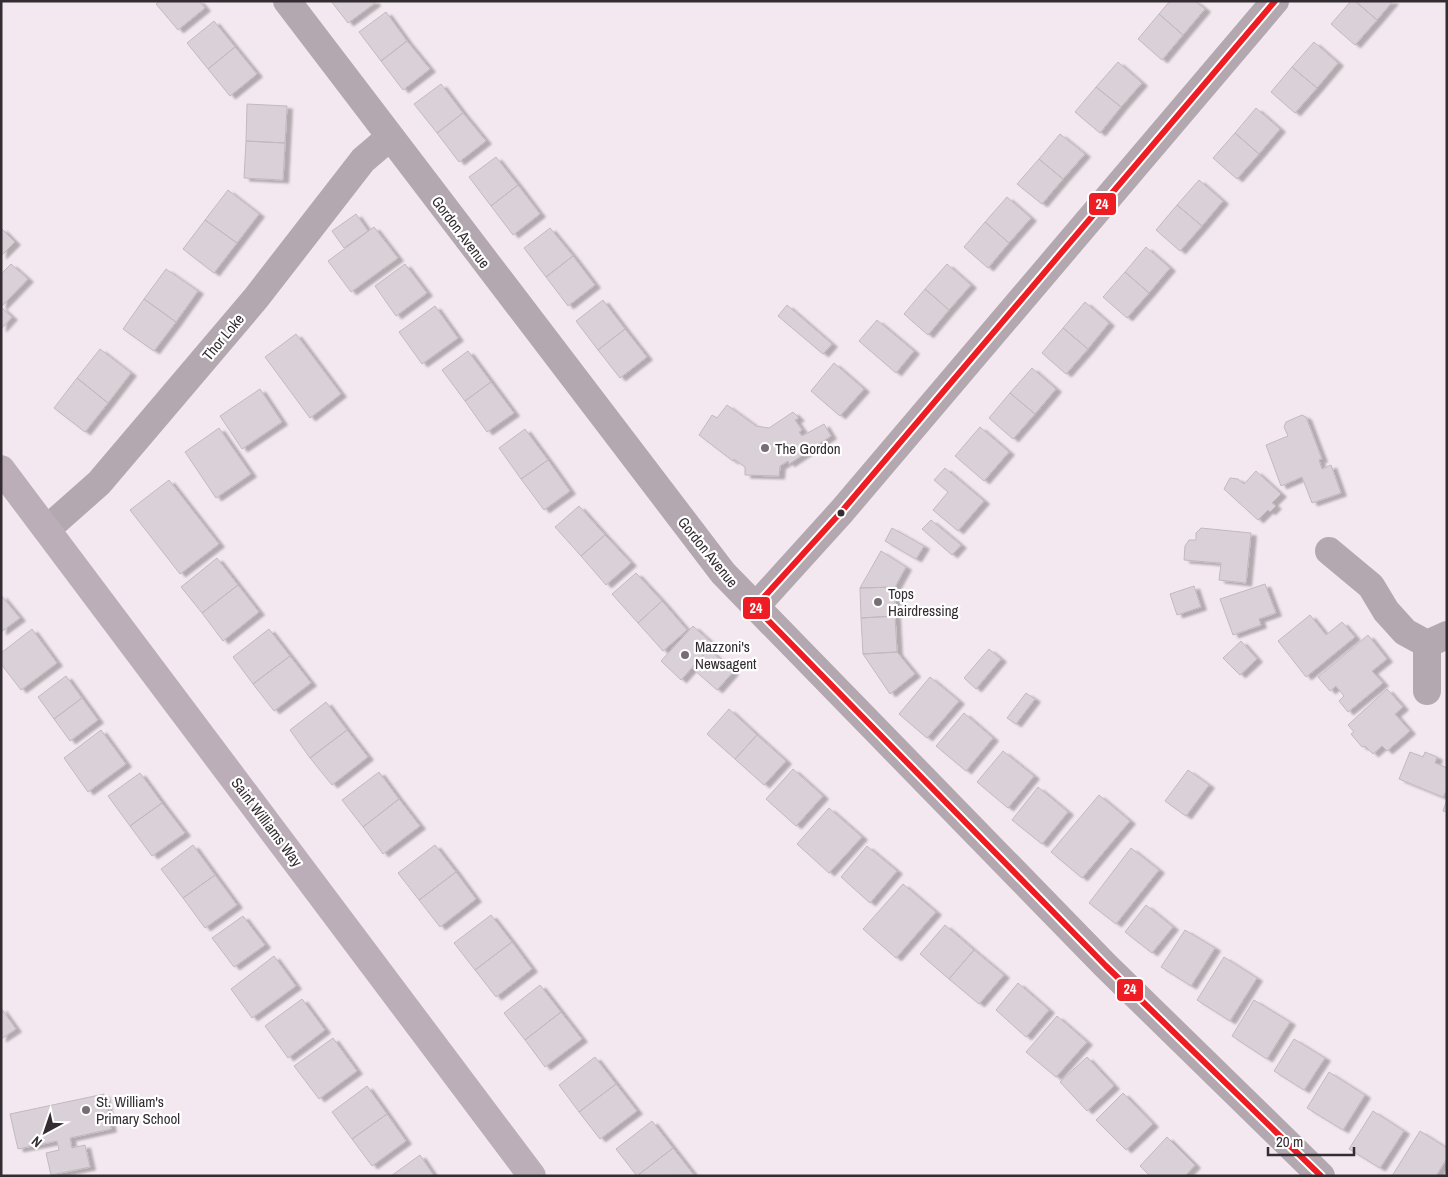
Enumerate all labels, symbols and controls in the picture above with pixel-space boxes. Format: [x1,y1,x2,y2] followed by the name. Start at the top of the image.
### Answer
[427,192,495,272] street label: Gordon Avenue
[1088,192,1117,216] line badge: 24
[1096,195,1109,213] text: 24
[197,309,249,365] street label: Thor Loke
[775,438,841,459] place label: The Gordon
[759,442,771,454] marker: The Gordon
[836,508,846,518] unlabelled marker
[673,512,743,592] street label: Gordon Avenue
[888,583,959,621] place label: Tops Hairdressing
[742,596,771,620] line badge: 24
[872,596,884,608] marker: Tops Hairdressing
[750,599,763,617] text: 24
[695,636,757,674] place label: Mazzoni's Newsagent
[679,649,691,661] marker: Mazzoni's Newsagent
[226,773,308,872] street label: Saint Williams Way
[1116,978,1144,1002] line badge: 24
[1124,980,1137,998] text: 24
[96,1091,180,1129] place label: St. William's Primary School
[80,1104,92,1116] marker: St. William's Primary School
[20,1107,70,1157] north arrow
[1268,1124,1354,1156] scale bar
[1276,1131,1303,1152] text: 20 m
[28,1132,46,1152] text: N

